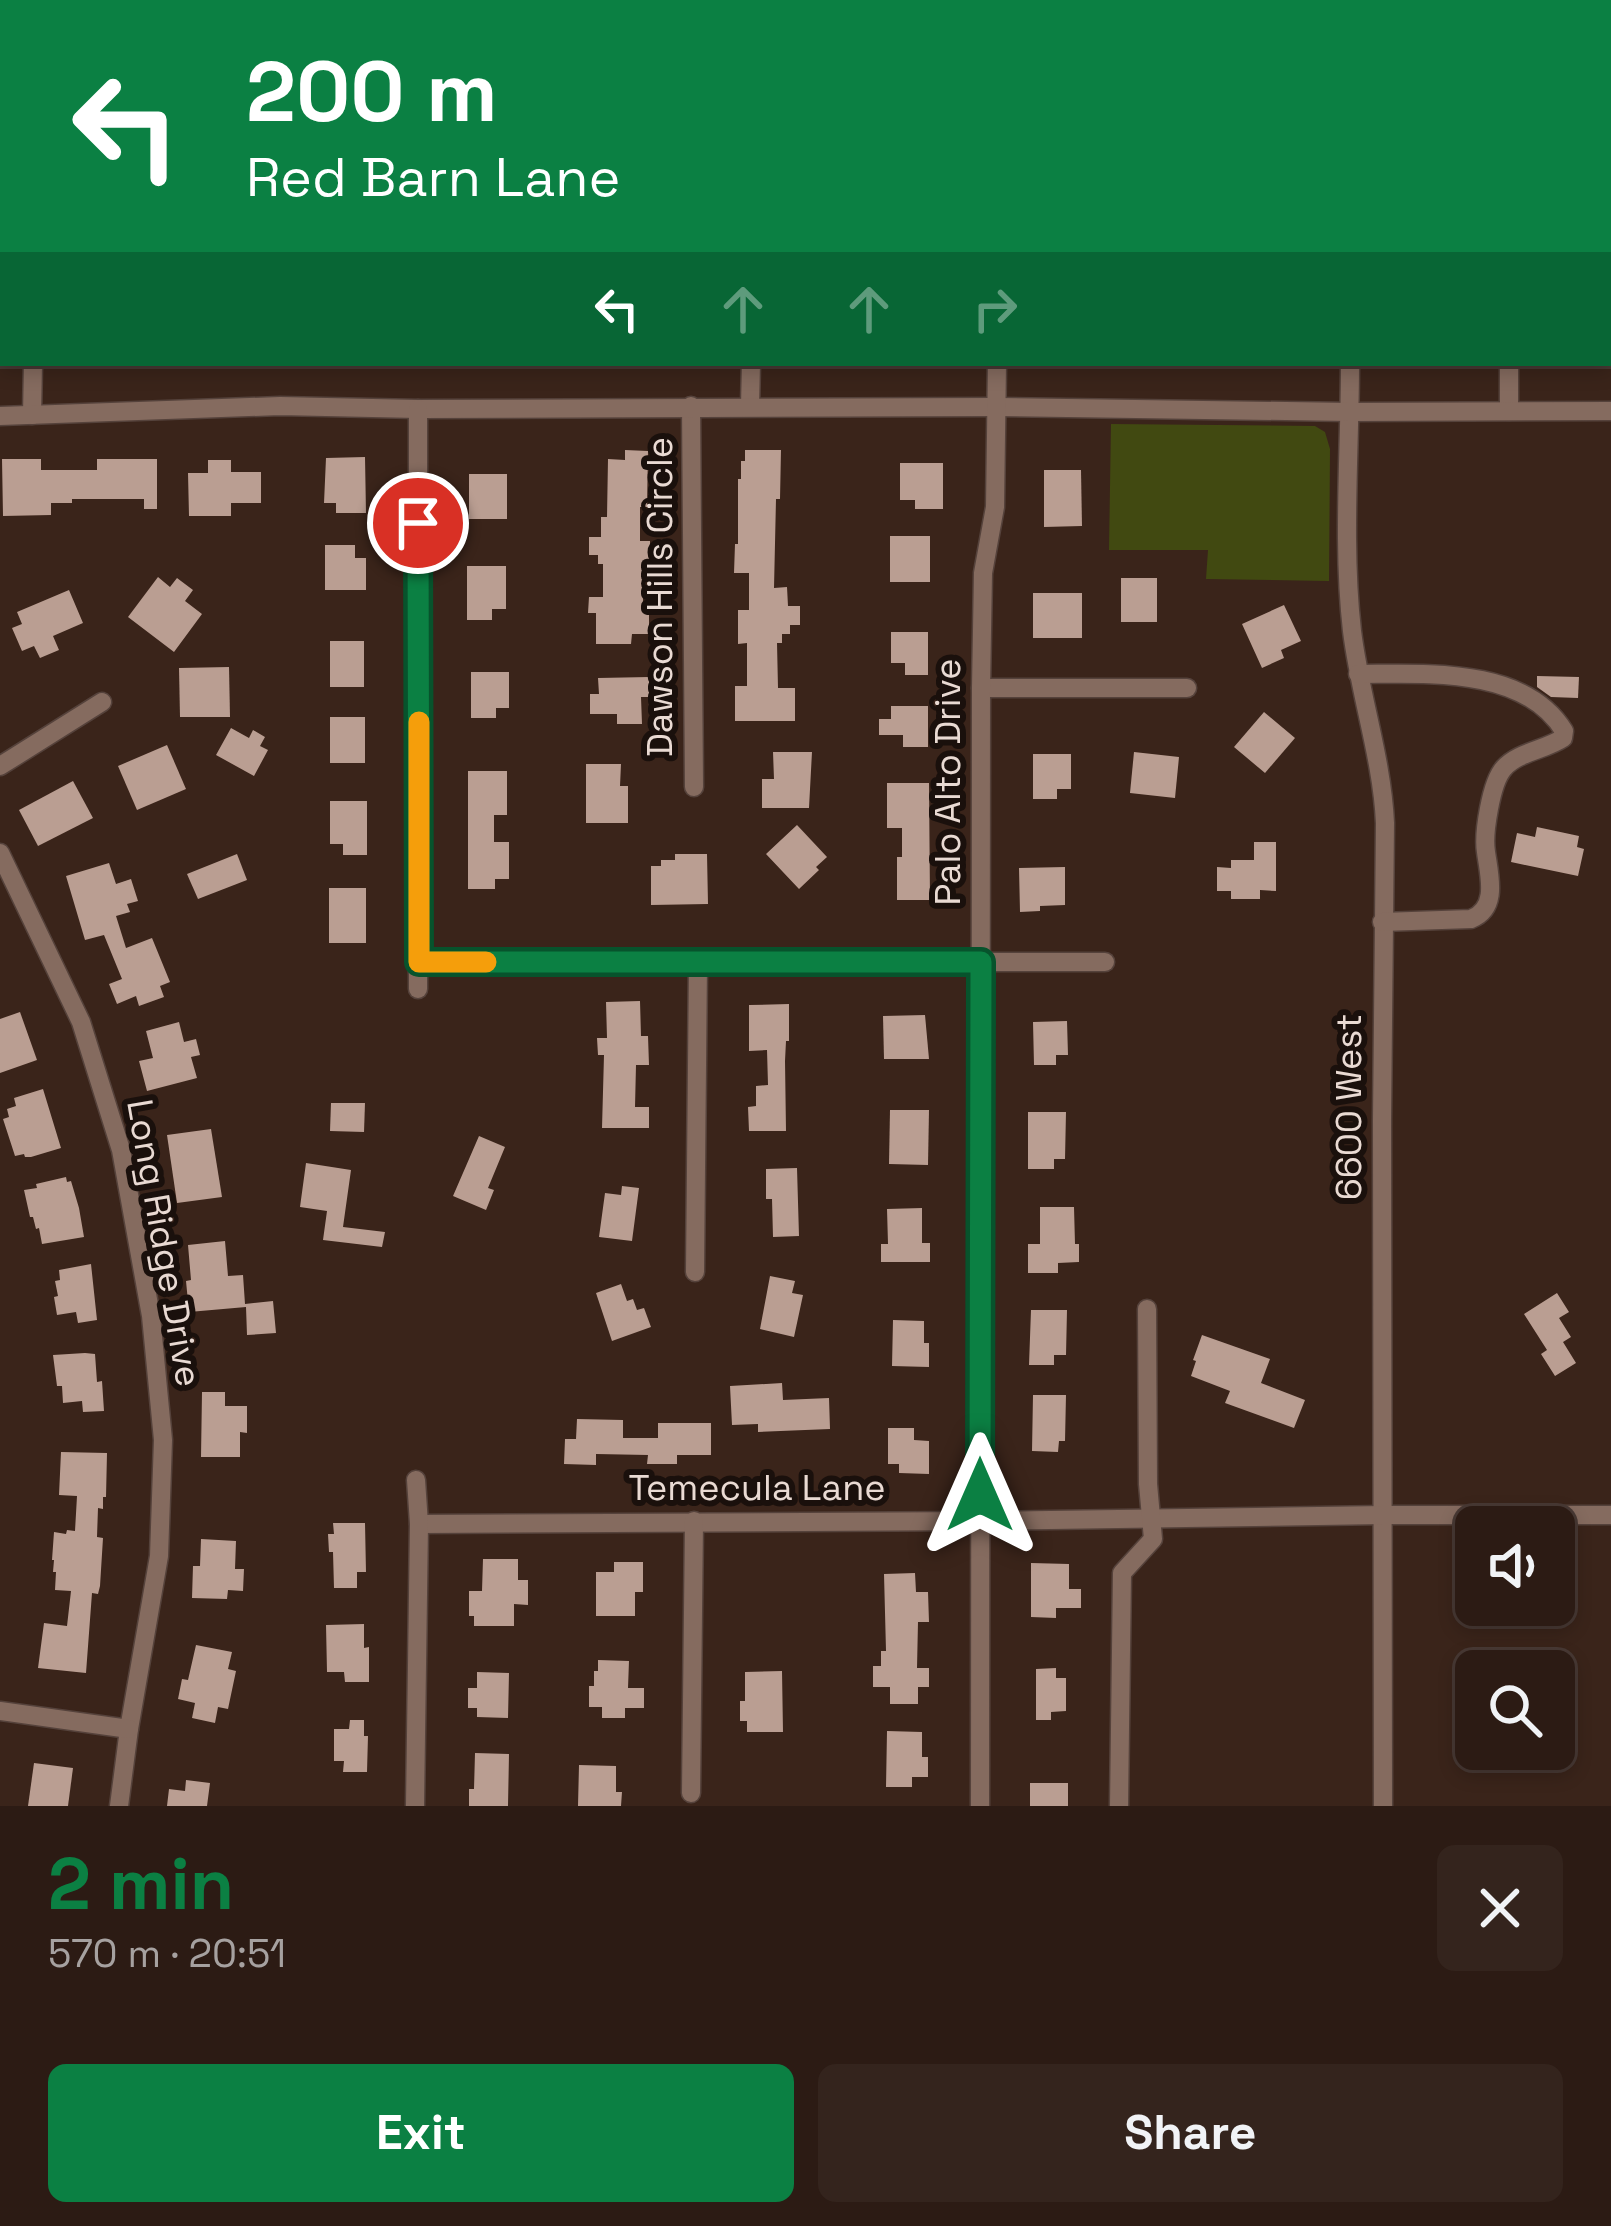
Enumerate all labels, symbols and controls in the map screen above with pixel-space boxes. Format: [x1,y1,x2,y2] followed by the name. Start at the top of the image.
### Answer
[246,38,498,146] text: 200 m
[48,48,204,204] icon: left
[246,143,620,212] text: Red Barn Lane
[584,276,650,342] icon: left
[710,276,776,342] icon: ahead
[836,276,902,342] icon: ahead
[962,276,1028,342] icon: right
[637,437,683,757] street label: Dawson Hills Circle
[367,472,469,574] pin
[385,490,451,556] icon: arrive
[925,659,971,905] street label: Palo Alto Drive
[1326,1014,1372,1200] street label: 6600 West
[116,1096,212,1390] street label: Long Ridge Drive
[917,1432,1043,1558] position arrow
[628,1465,886,1511] street label: Temecula Lane
[1455,1506,1575,1770] map controls
[1455,1506,1575,1626] button: sound
[1455,1650,1575,1770] button: search
[48,1838,234,1930] text: 2 min
[1437,1845,1563,1971] button: close
[48,1929,286,1978] text: 570 m · 20:51
[48,2064,794,2202] button: Exit
[818,2064,1563,2202] button: Share

